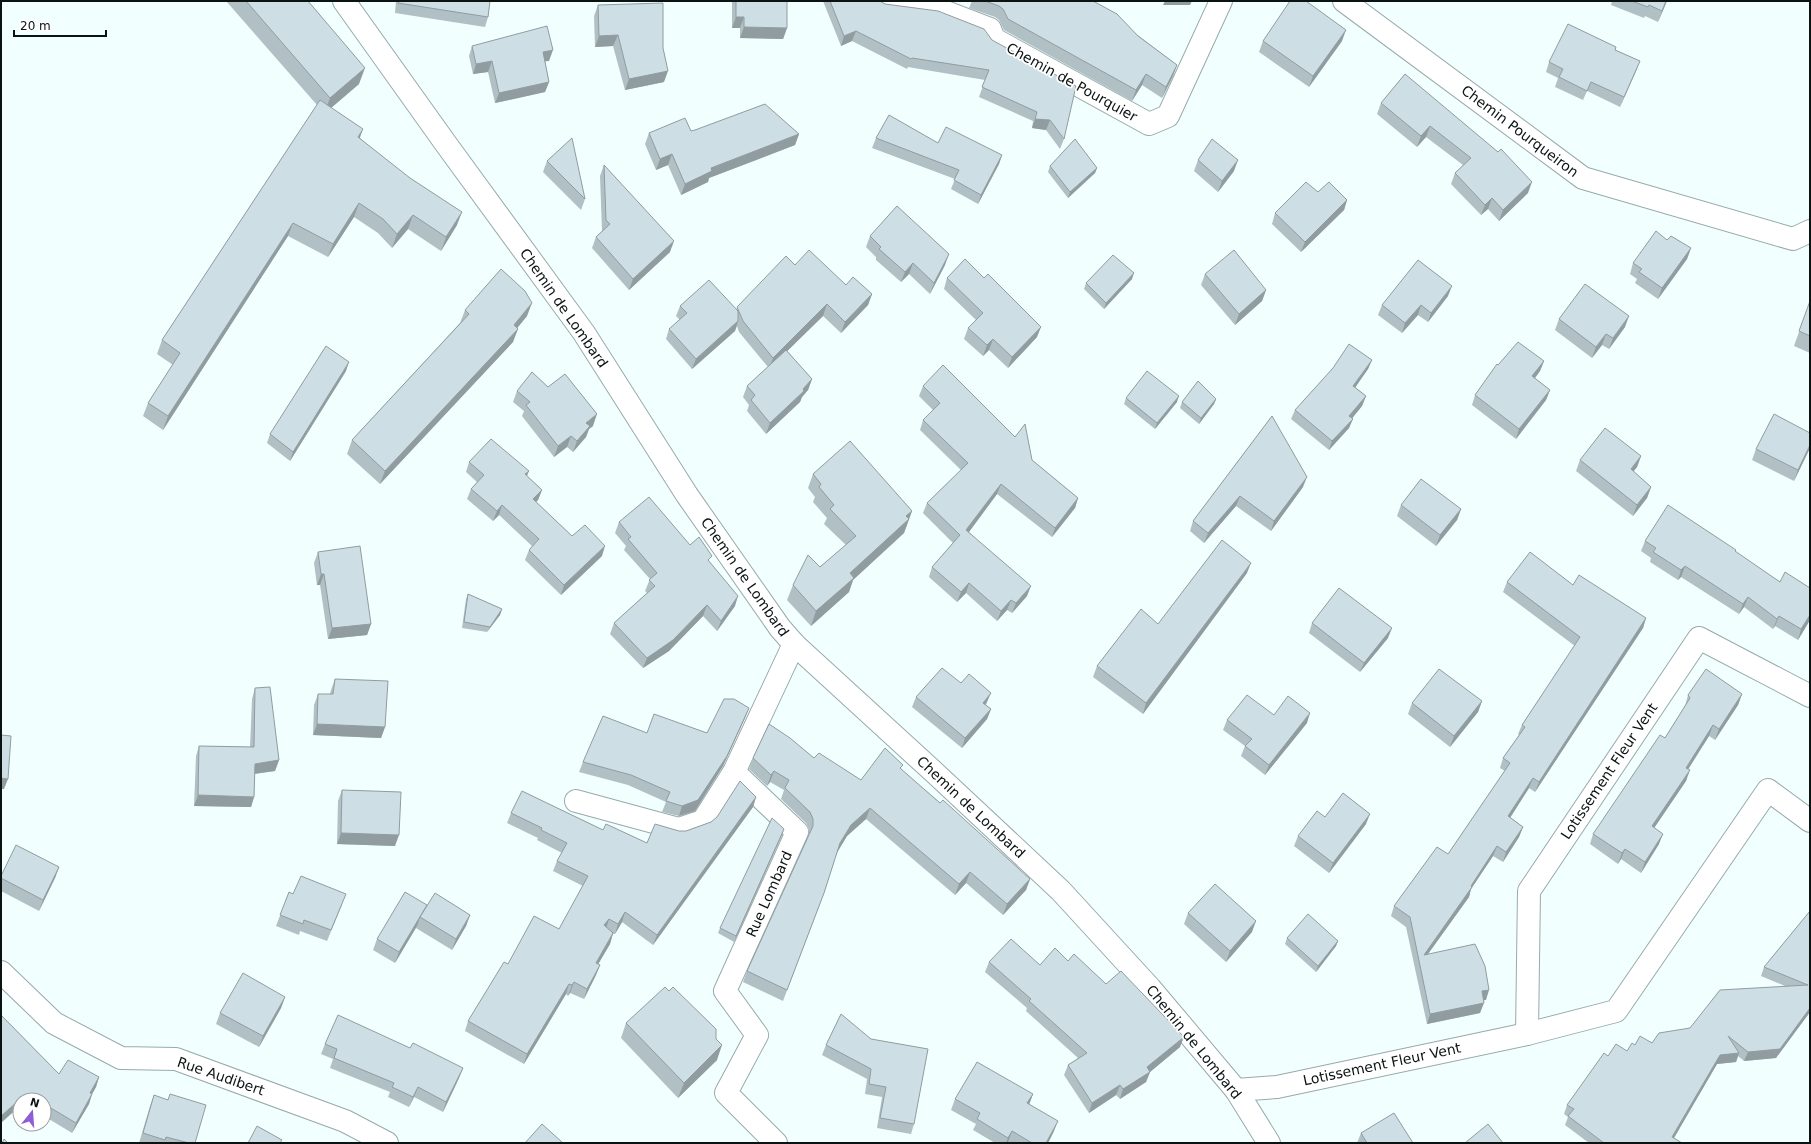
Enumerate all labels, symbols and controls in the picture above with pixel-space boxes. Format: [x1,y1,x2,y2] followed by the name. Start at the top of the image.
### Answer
[14,12,106,38] scale bar
[20,19,51,33] text: 20 m
[1004,39,1140,125] street label: Chemin de Pourquier
[1458,82,1582,180] street label: Chemin Pourqueiron
[517,245,611,371] street label: Chemin de Lombard
[698,514,792,640] street label: Chemin de Lombard
[1557,699,1661,842] street label: Lotissement Fleur Vent
[914,753,1028,861] street label: Chemin de Lombard
[743,848,795,940] street label: Rue Lombard
[1143,982,1245,1102] street label: Chemin de Lombard
[1302,1039,1463,1089] street label: Lotissement Fleur Vent
[175,1054,267,1099] street label: Rue Audibert
[12,1092,52,1132] north arrow
[28,1095,41,1110] text: N

